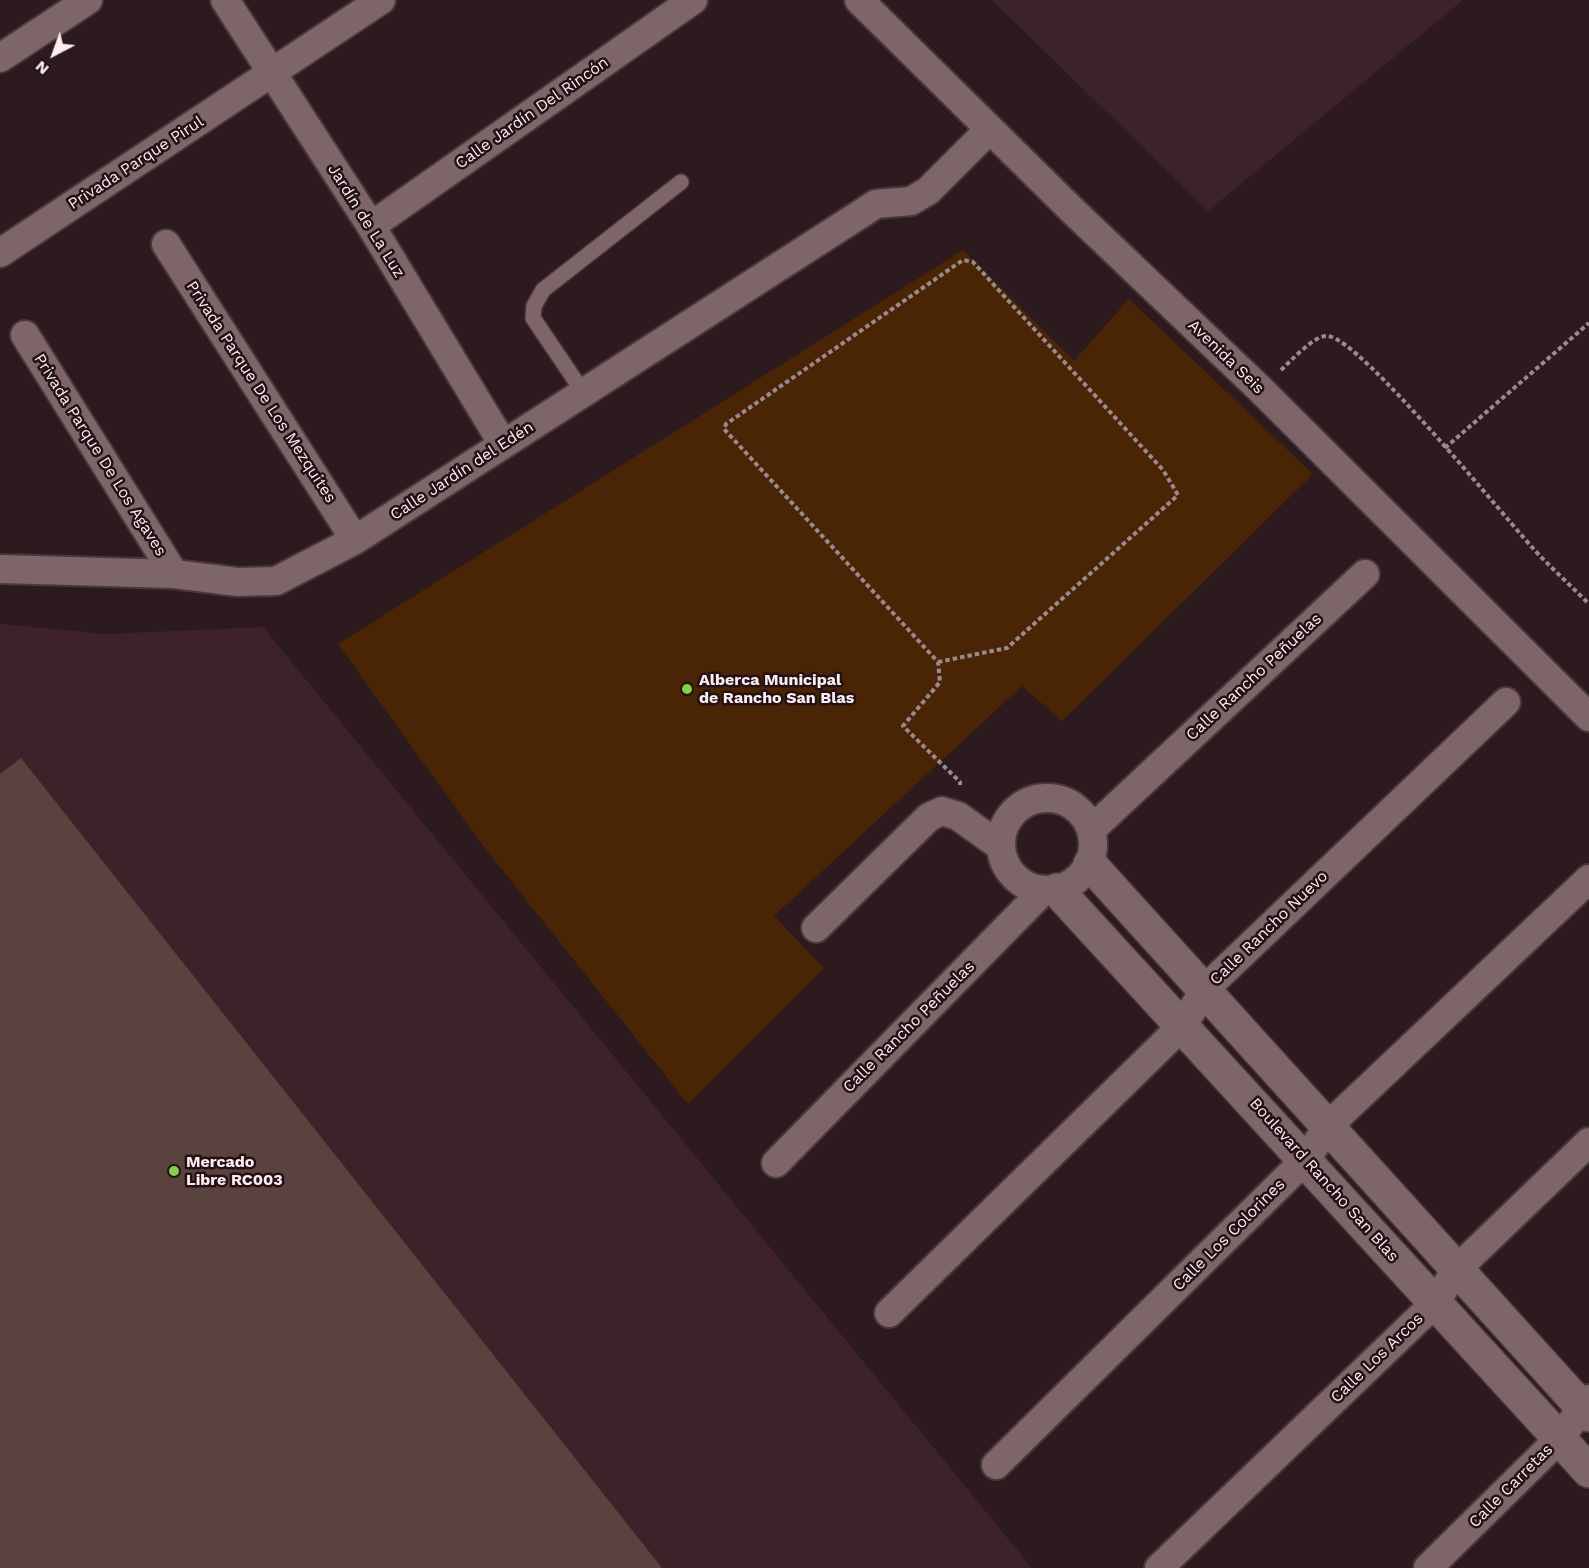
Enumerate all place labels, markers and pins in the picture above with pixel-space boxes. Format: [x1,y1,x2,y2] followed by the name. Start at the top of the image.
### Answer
[699,670,854,708] place label: Alberca Municipal de Rancho San Blas
[680,682,694,696] marker: Alberca Municipal de Rancho San Blas
[186,1152,283,1190] place label: Mercado Libre RC003
[167,1164,181,1178] marker: Mercado Libre RC003

